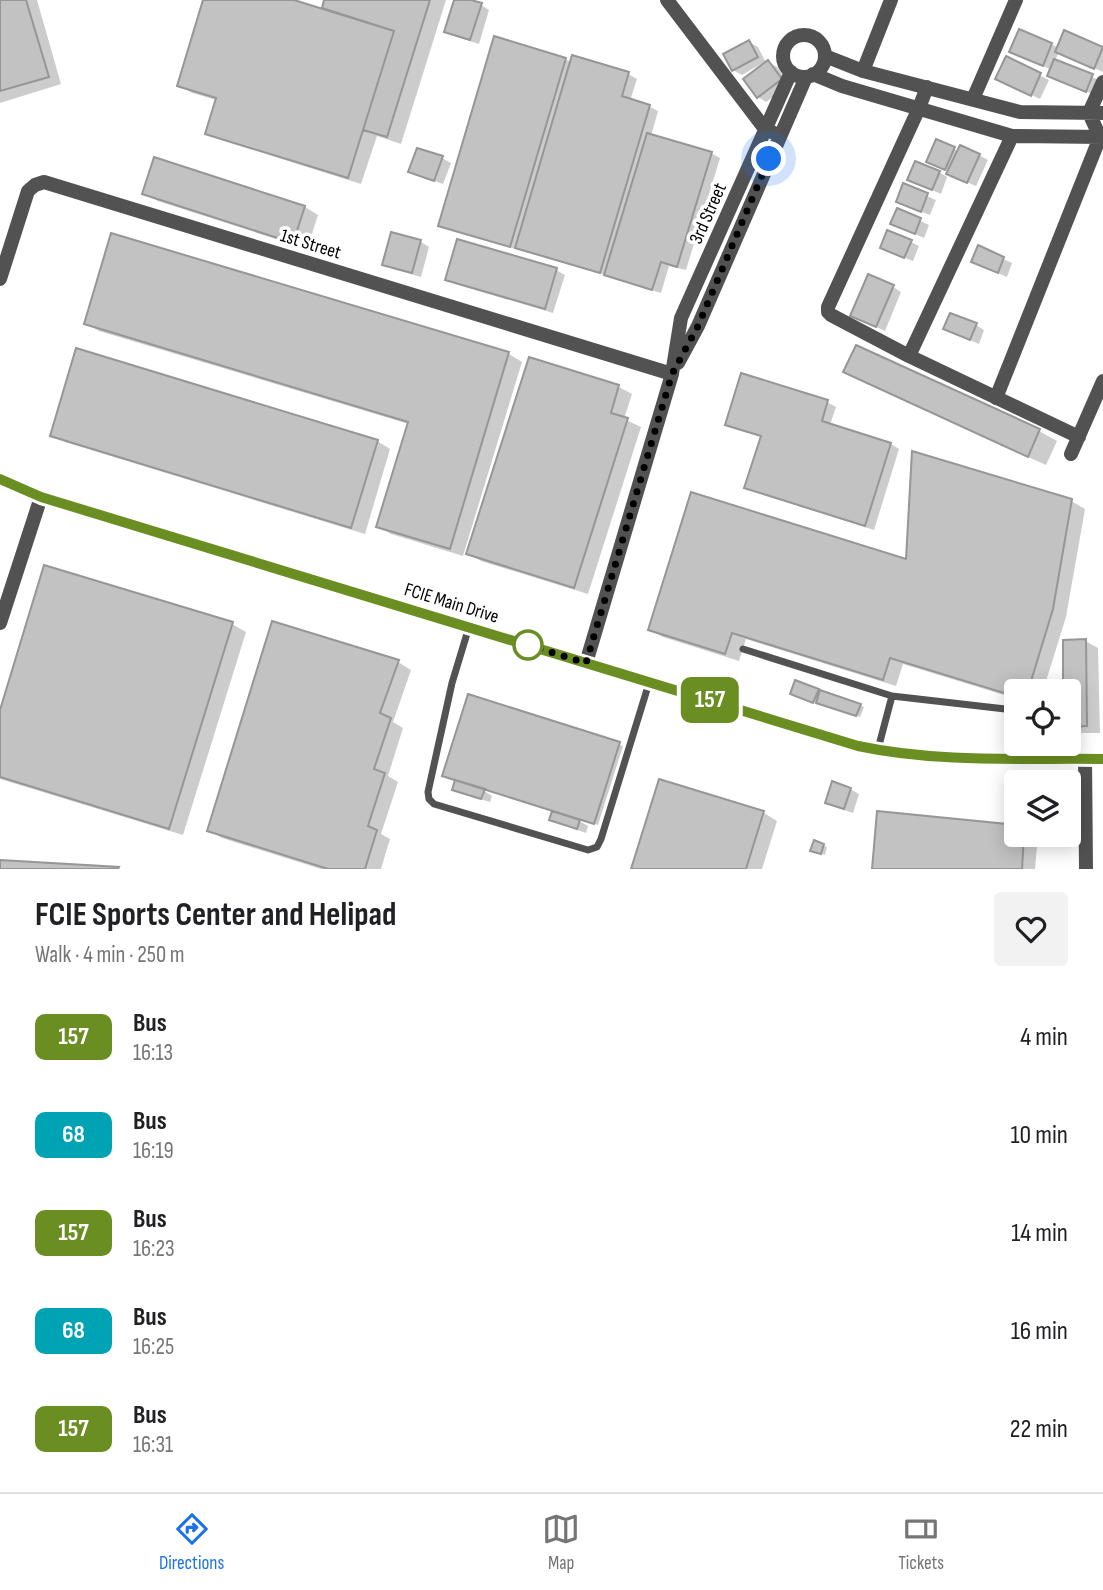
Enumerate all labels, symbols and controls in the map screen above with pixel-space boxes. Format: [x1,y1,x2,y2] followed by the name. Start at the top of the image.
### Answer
[751,141,786,176] your location
[685,179,732,248] street label: 3rd Street
[277,224,344,265] street label: 1st Street
[402,578,502,629] street label: FCIE Main Drive
[513,630,543,660] unlabelled marker
[670,677,750,723] line badge: 157
[1004,679,1081,847] map controls
[1004,679,1081,756] button: locate
[695,685,725,714] text: 157
[1004,770,1081,847] button: layers
[994,892,1068,966] button: heart
[35,895,396,935] text: FCIE Sports Center and Helipad
[35,941,185,969] text: Walk · 4 min · 250 m
[133,1008,167,1039] text: Bus
[58,1022,89,1051] text: 157
[1020,1022,1068,1053] text: 4 min
[133,1039,173,1067] text: 16:13
[133,1106,167,1137] text: Bus
[62,1120,85,1149] text: 68
[1011,1120,1068,1151] text: 10 min
[133,1137,174,1165] text: 16:19
[133,1204,167,1235] text: Bus
[58,1218,89,1247] text: 157
[1011,1218,1068,1249] text: 14 min
[133,1235,175,1263] text: 16:23
[133,1302,167,1333] text: Bus
[62,1316,85,1345] text: 68
[1011,1316,1068,1347] text: 16 min
[133,1333,174,1361] text: 16:25
[133,1400,167,1431] text: Bus
[58,1414,89,1443] text: 157
[1010,1414,1068,1445] text: 22 min
[133,1431,173,1459] text: 16:31
[159,1510,224,1575] tab: Directions
[542,1510,580,1575] tab: Map
[898,1510,944,1575] tab: Tickets

